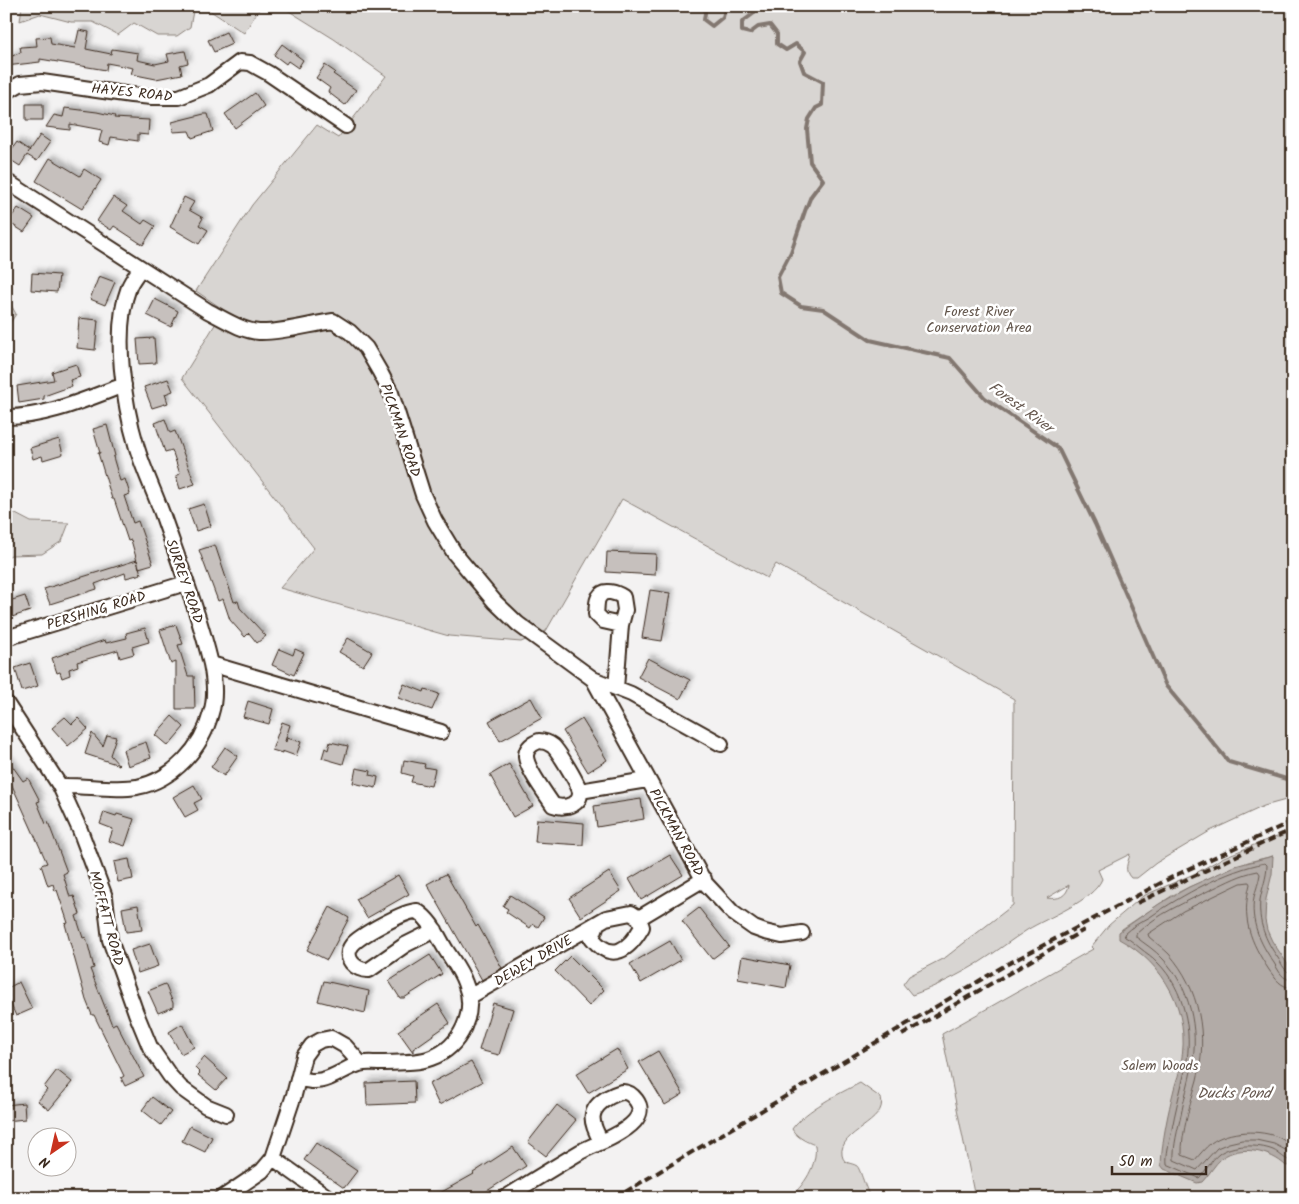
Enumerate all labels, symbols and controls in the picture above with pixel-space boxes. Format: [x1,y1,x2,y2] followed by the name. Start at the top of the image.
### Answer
[90,78,174,108] street label: HAYES ROAD
[926,301,1032,339] park label: Forest River Conservation Area
[983,376,1060,441] water label: Forest River
[374,381,426,480] street label: PICKMAN ROAD
[159,536,209,627] street label: SURREY ROAD
[44,585,149,637] street label: PERSHING ROAD
[643,784,709,880] street label: PICKMAN ROAD
[83,868,129,968] street label: MOFFATT ROAD
[490,929,577,992] street label: DEWEY DRIVE
[1121,1055,1199,1077] park label: Salem Woods
[1197,1082,1274,1106] water label: Ducks Pond
[28,1126,78,1176] north arrow
[1112,1144,1205,1176] scale bar
[35,1150,55,1174] text: N
[1119,1150,1153,1174] text: 50 m

